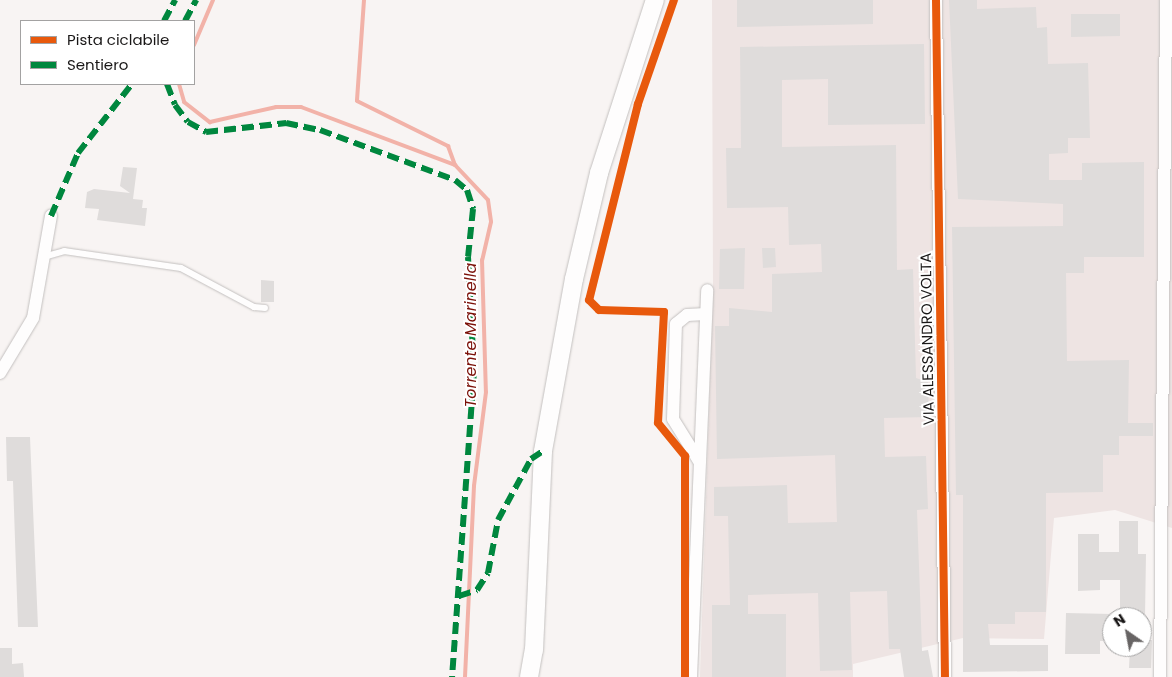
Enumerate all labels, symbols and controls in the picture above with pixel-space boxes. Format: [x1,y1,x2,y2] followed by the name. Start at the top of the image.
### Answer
[20,20,195,85] legend
[67,29,169,50] text: Pista ciclabile
[67,54,128,75] text: Sentiero
[916,253,938,425] street label: VIA ALESSANDRO VOLTA
[461,263,481,407] water label: Torrente Marinella
[1102,607,1152,657] north arrow
[1110,609,1129,632] text: N

